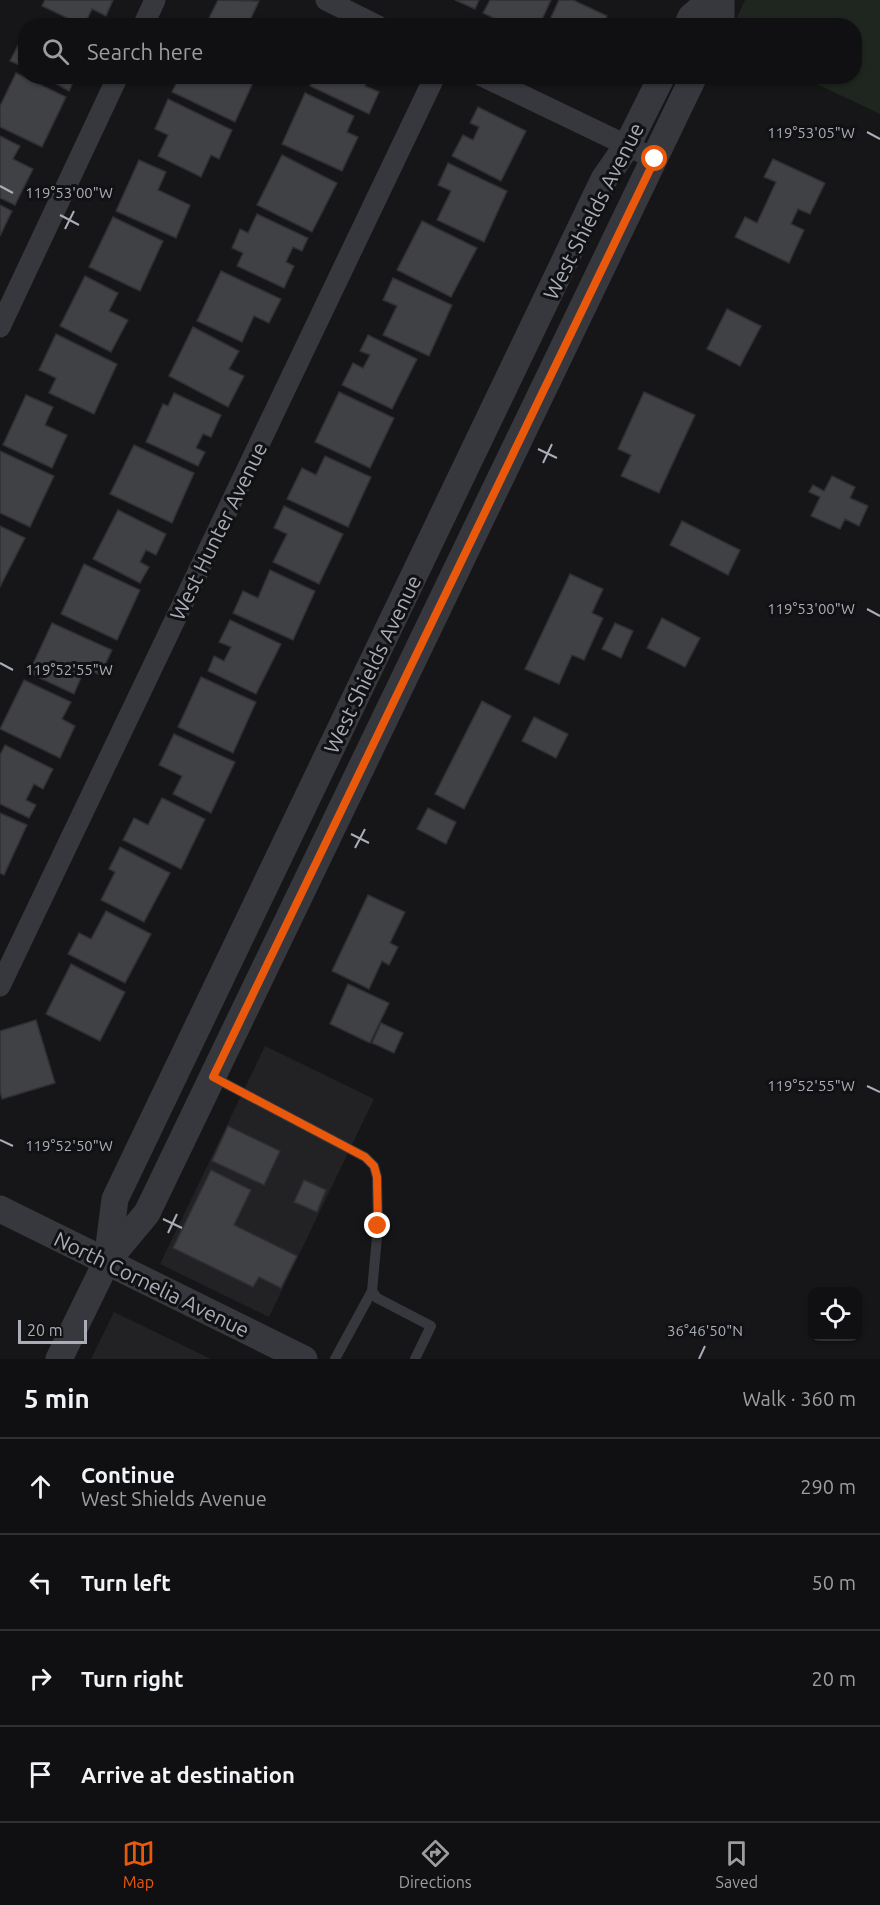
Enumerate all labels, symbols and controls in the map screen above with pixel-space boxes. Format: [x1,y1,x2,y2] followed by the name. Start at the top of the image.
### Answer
[18,18,862,84] search box
[39,35,72,68] icon: search
[87,39,203,64] text: Search here
[538,119,648,303] street label: West Shields Avenue
[767,124,855,141] text: 119°53'05"W
[641,145,667,171] route start
[25,184,113,201] text: 119°53'00"W
[165,438,271,624] street label: West Hunter Avenue
[318,571,426,757] street label: West Shields Avenue
[767,600,855,617] text: 119°53'00"W
[25,661,113,678] text: 119°52'55"W
[767,1077,855,1094] text: 119°52'55"W
[25,1137,113,1154] text: 119°52'50"W
[364,1212,390,1238] route end
[51,1226,253,1342] street label: North Cornelia Avenue
[808,1287,862,1341] map controls
[808,1287,862,1341] button: locate
[18,1317,87,1344] scale bar
[27,1321,63,1339] text: 20 m
[667,1322,743,1339] text: 36°46'50"N
[24,1384,90,1413] text: 5 min
[743,1387,856,1410] text: Walk · 360 m
[81,1462,175,1487] text: Continue
[24,1470,57,1503] icon: ahead
[800,1475,856,1498] text: 290 m
[81,1487,267,1510] text: West Shields Avenue
[24,1566,57,1599] icon: left
[81,1570,171,1595] text: Turn left
[812,1571,856,1594] text: 50 m
[24,1662,57,1695] icon: right
[81,1666,183,1691] text: Turn right
[812,1667,856,1690] text: 20 m
[24,1758,57,1791] icon: arrive
[81,1762,295,1787] text: Arrive at destination
[122,1837,155,1891] tab: Map
[399,1837,472,1891] tab: Directions
[716,1837,758,1891] tab: Saved

